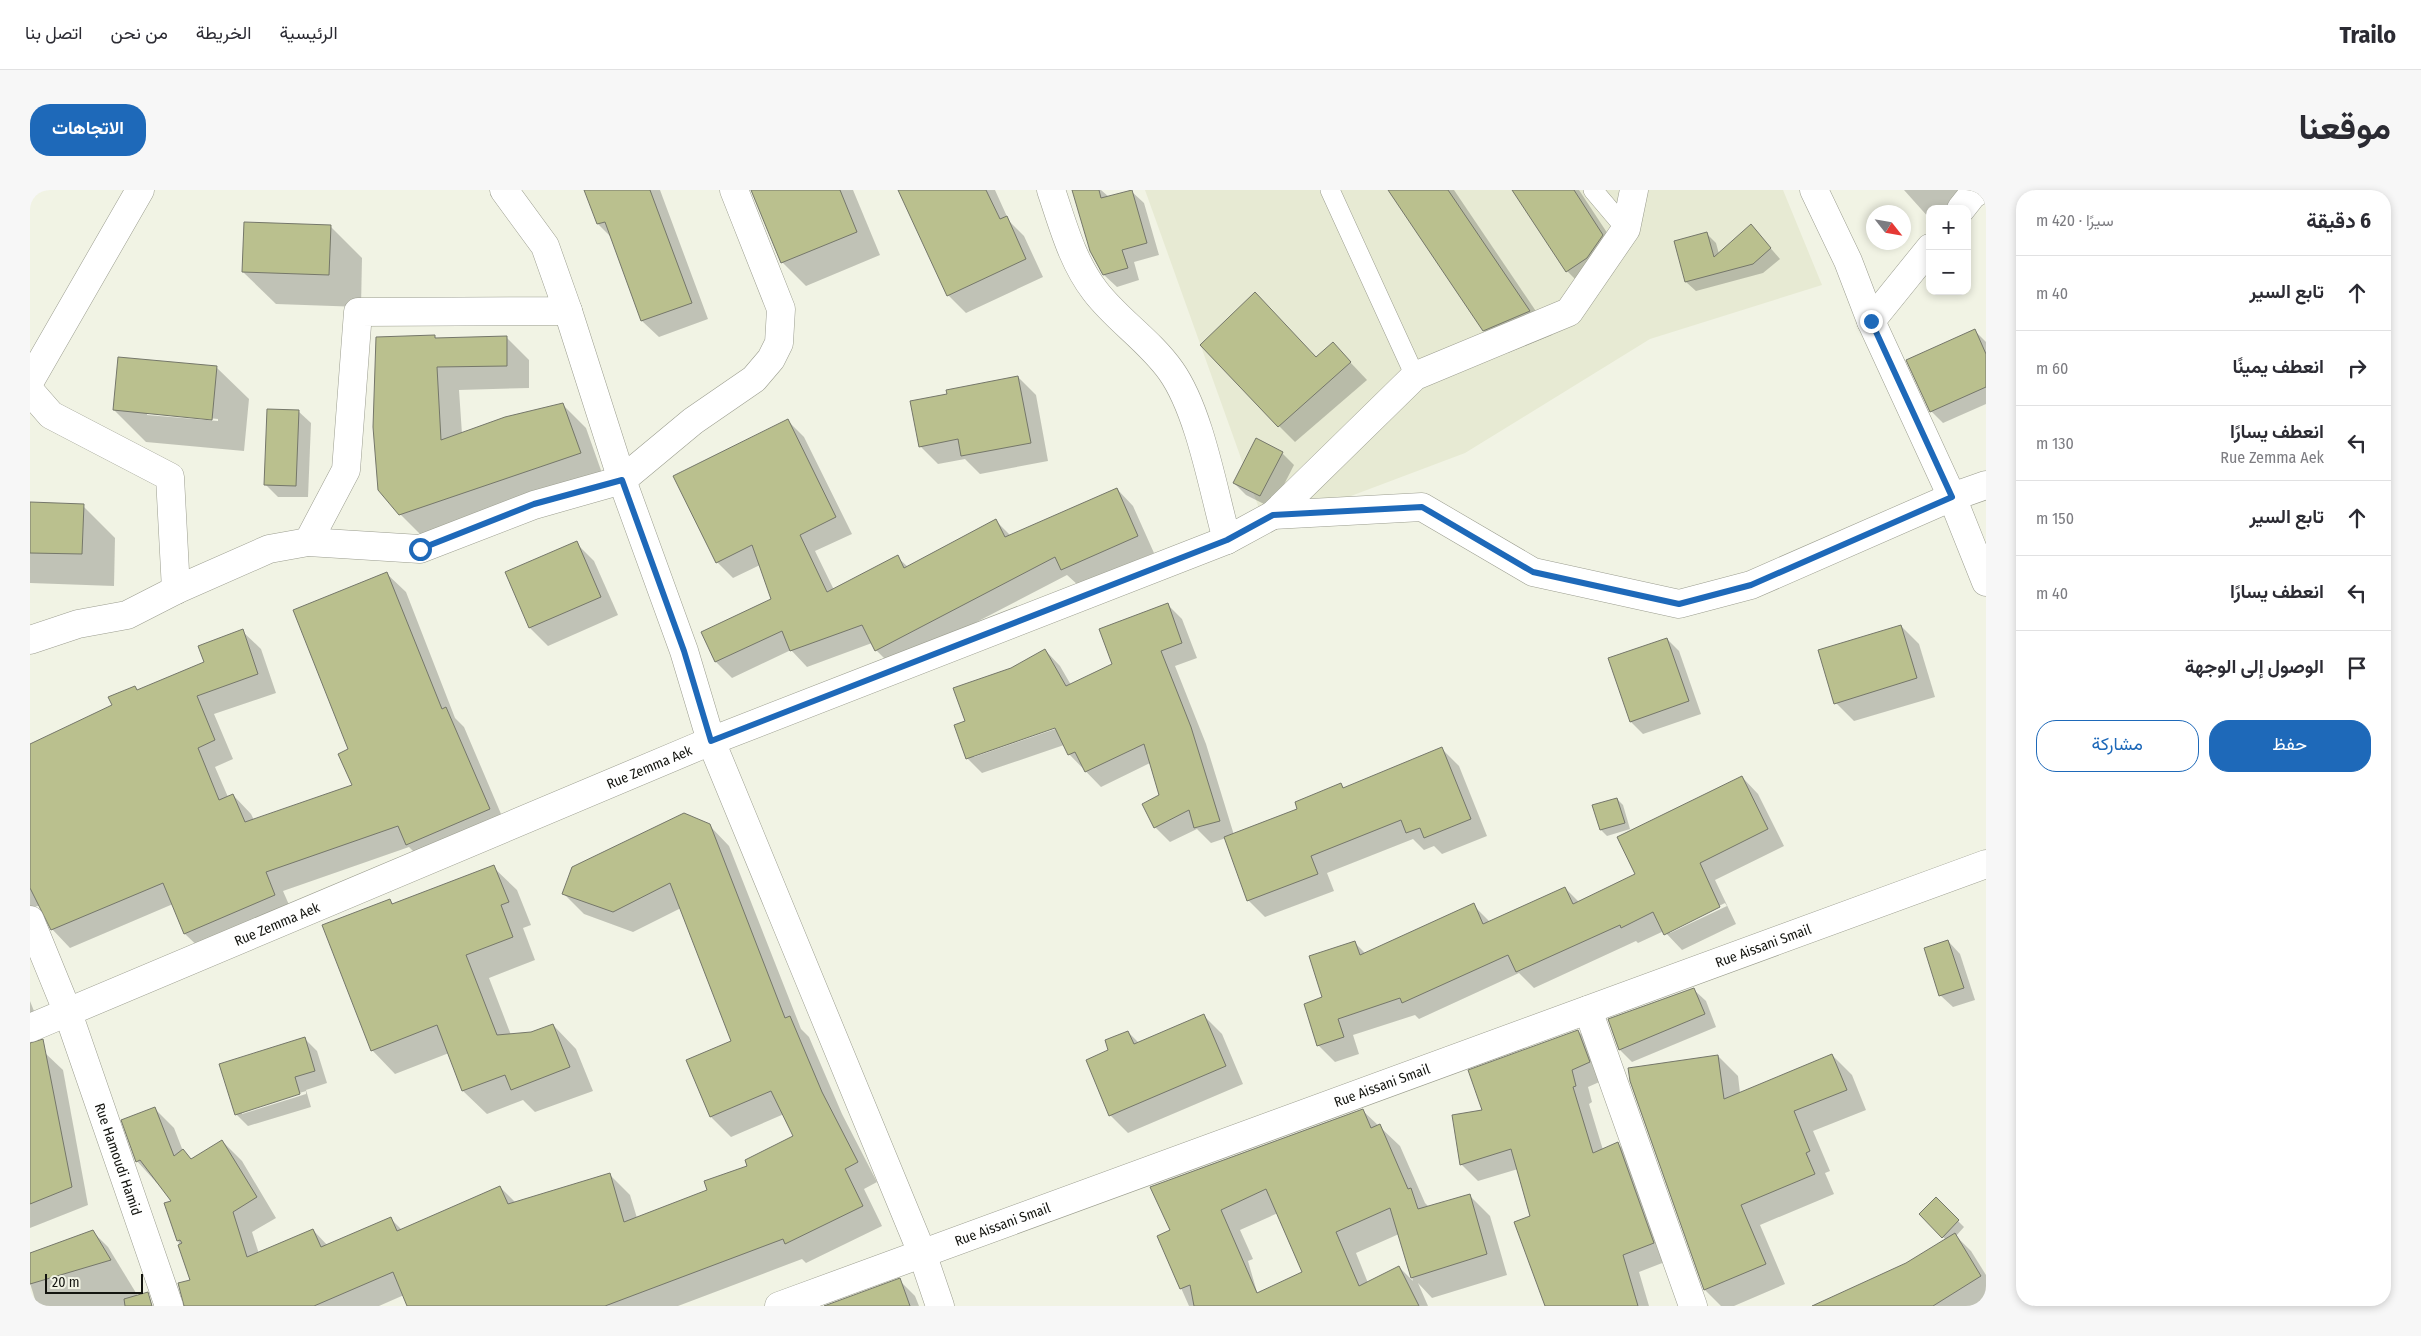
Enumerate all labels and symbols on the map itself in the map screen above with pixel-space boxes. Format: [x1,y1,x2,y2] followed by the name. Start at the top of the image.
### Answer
[1866,205,1911,250] north arrow
[1860,310,1883,333] route end
[409,538,432,561] route start
[604,741,695,793] street label: Rue Zemma Aek
[232,898,323,949] street label: Rue Zemma Aek
[1713,920,1814,971] street label: Rue Aissani Smail
[1332,1060,1432,1111] street label: Rue Aissani Smail
[91,1101,146,1217] street label: Rue Hamoudi Hamid
[952,1199,1053,1249] street label: Rue Aissani Smail
[45,1271,142,1294] scale bar

